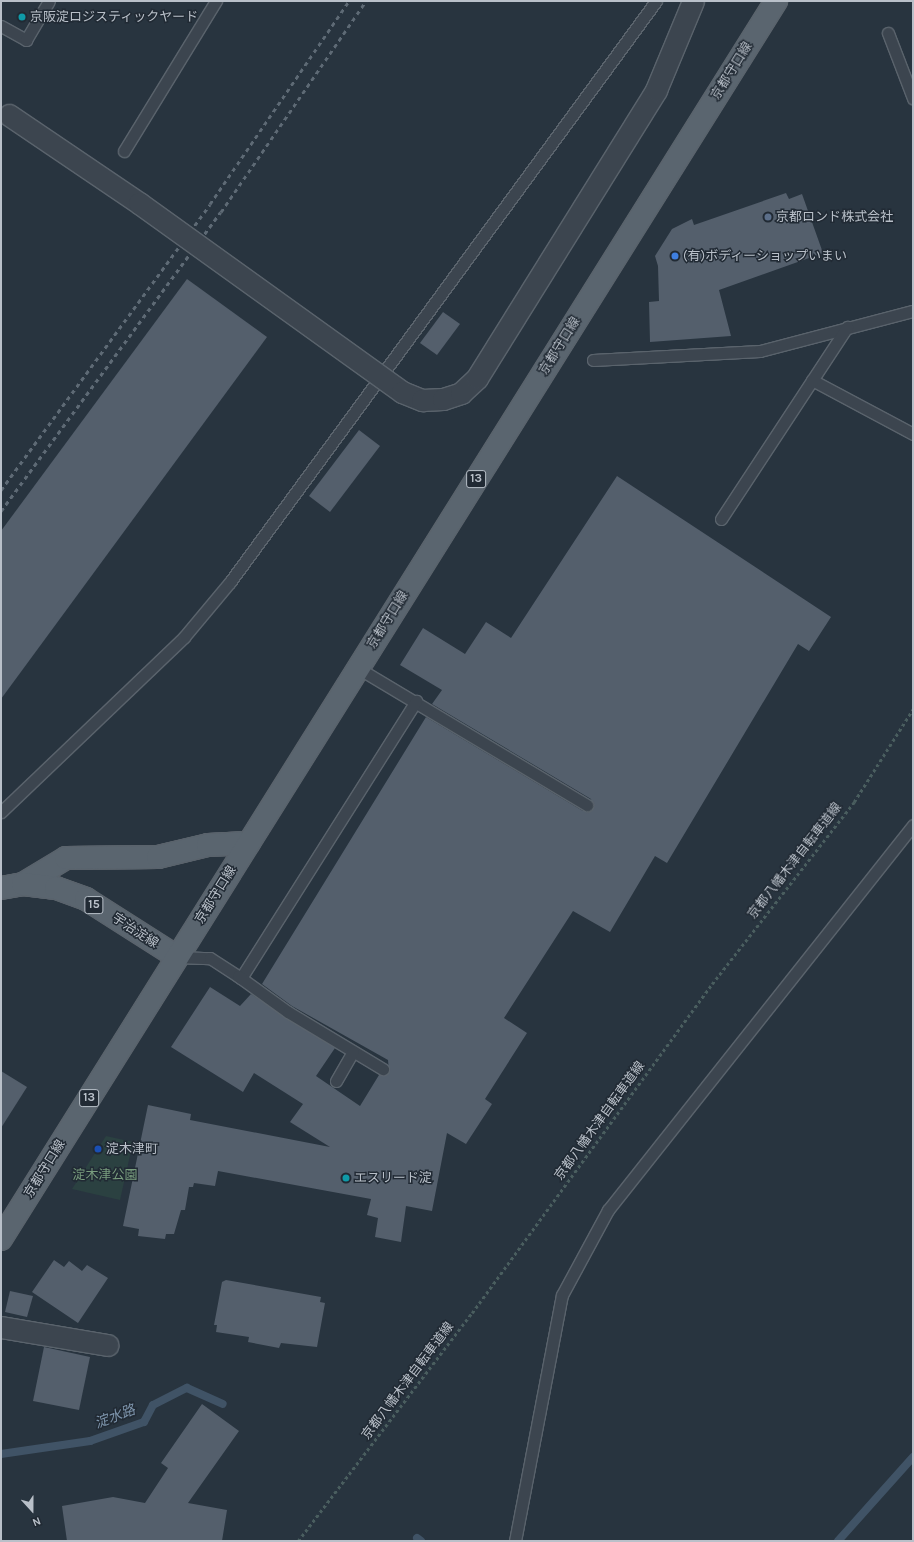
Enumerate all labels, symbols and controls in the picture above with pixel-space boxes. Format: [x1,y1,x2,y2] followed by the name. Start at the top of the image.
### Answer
[30,9,199,25] place label: 京阪淀ロジスティックヤード
[17,12,27,22] marker: 京阪淀ロジスティックヤード
[708,39,756,103] street label: 京都守口線
[776,209,893,225] place label: 京都ロンド株式会社
[763,212,773,222] marker: 京都ロンド株式会社
[683,248,848,264] place label: (有)ボディーショップいまい
[670,251,680,261] marker: (有)ボディーショップいまい
[536,314,584,378] street label: 京都守口線
[466,469,486,489] road number: 13
[364,588,412,652] street label: 京都守口線
[745,800,845,922] street label: 京都八幡木津自転車道線
[192,863,240,927] street label: 京都守口線
[84,895,104,915] road number: 15
[109,910,161,952] street label: 宇治淀線
[552,1059,648,1183] street label: 京都八幡木津自転車道線
[79,1088,99,1108] road number: 13
[21,1137,69,1201] street label: 京都守口線
[106,1141,158,1157] place label: 淀木津町
[93,1144,103,1154] marker: 淀木津町
[73,1167,137,1183] park label: 淀木津公園
[354,1170,432,1186] place label: エスリード淀
[341,1173,351,1183] marker: エスリード淀
[359,1319,457,1443] street label: 京都八幡木津自転車道線
[92,1402,138,1432] water label: 淀水路
[12,1490,52,1530] north arrow
[30,1514,42,1529] text: N

